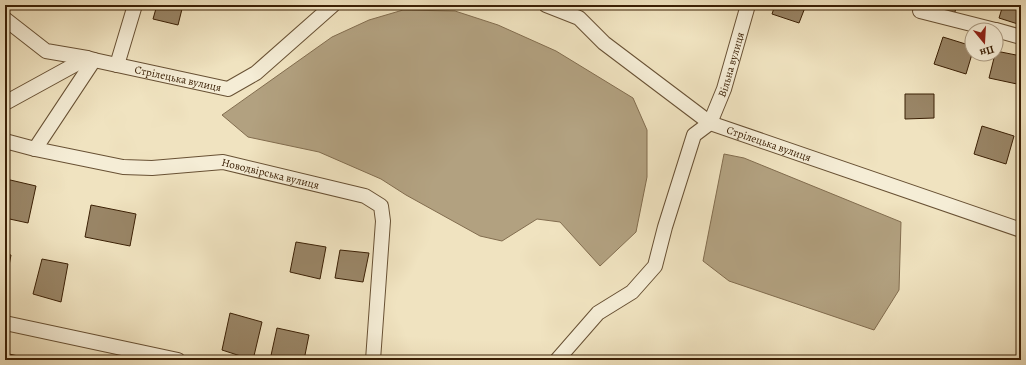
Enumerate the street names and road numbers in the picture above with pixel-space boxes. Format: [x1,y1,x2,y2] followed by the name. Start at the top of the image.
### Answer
[714,30,748,100] street label: Вільна вулиця
[133,62,223,95] street label: Стрілецька вулиця
[725,122,813,165] street label: Стрілецька вулиця
[220,155,321,193] street label: Новодвірська вулиця

